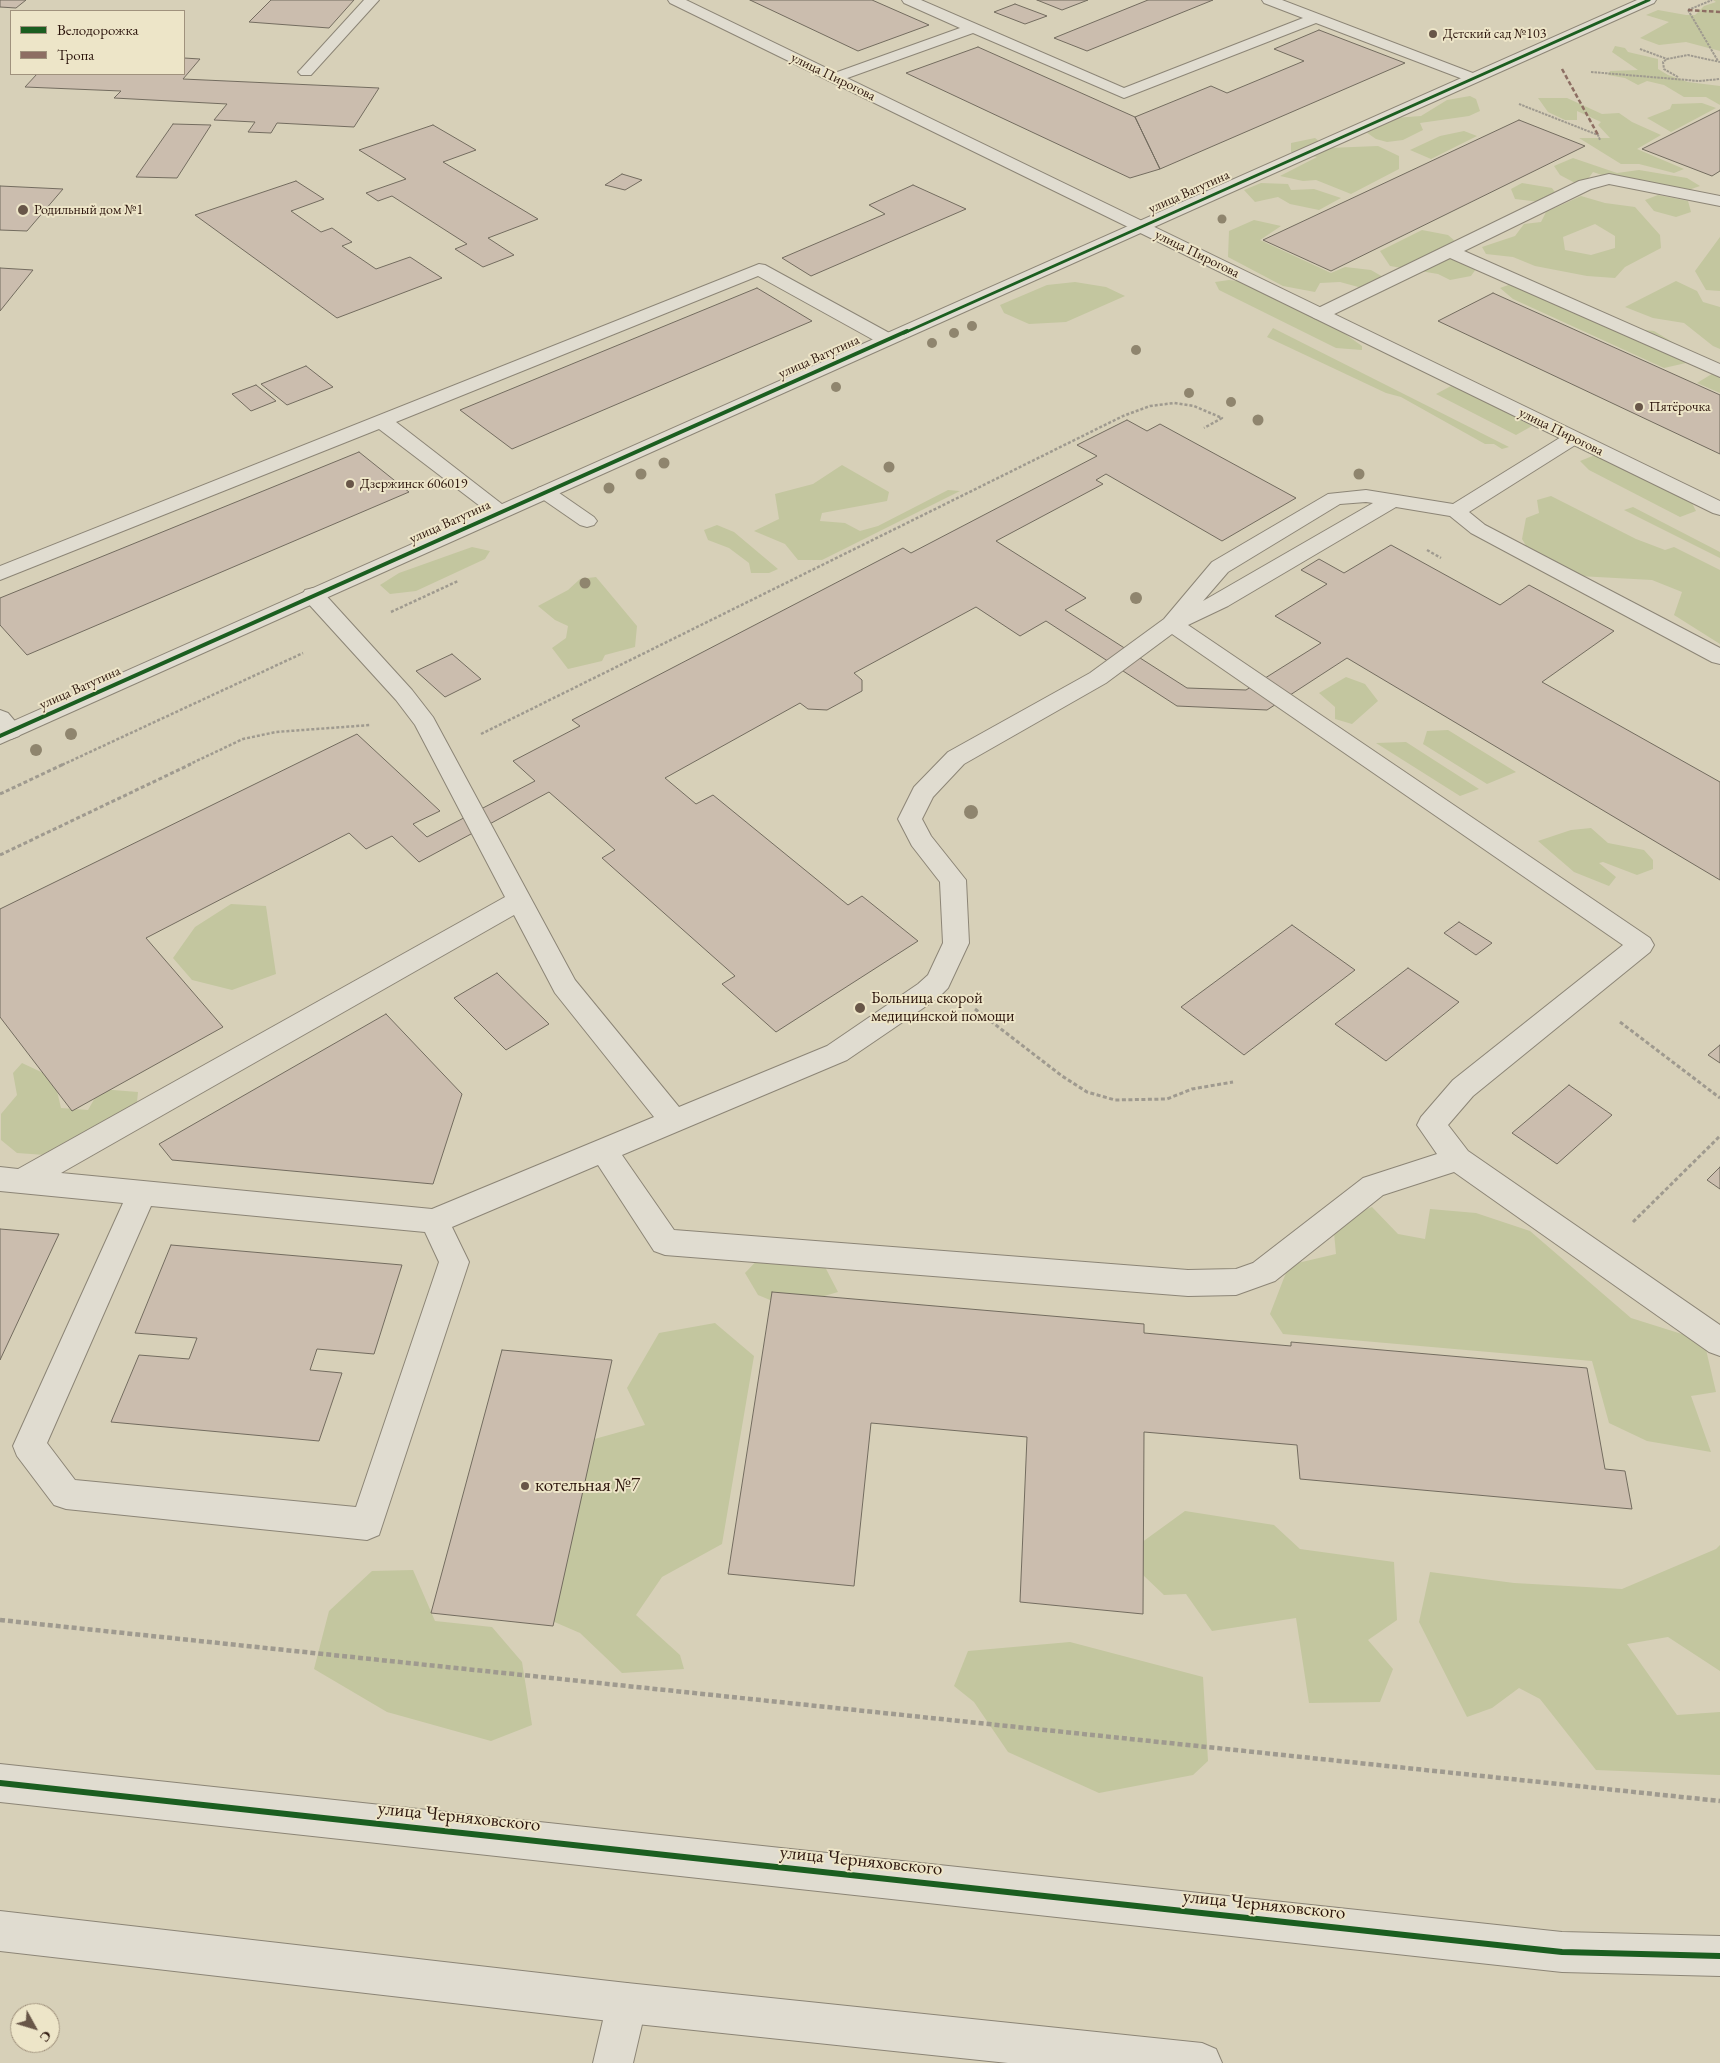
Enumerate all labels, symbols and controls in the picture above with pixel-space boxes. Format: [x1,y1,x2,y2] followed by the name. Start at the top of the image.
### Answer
[10,10,185,75] legend
[57,20,138,39] text: Велодорожка
[1443,26,1546,42] place label: Детский сад №103
[1427,28,1439,40] marker: Детский сад №103
[57,45,94,64] text: Тропа
[788,49,878,105] street label: улица Пирогова
[1146,167,1232,217] street label: улица Ватутина
[34,202,143,218] place label: Родильный дом №1
[16,203,30,217] marker: Родильный дом №1
[1152,226,1242,282] street label: улица Пирогова
[776,332,862,382] street label: улица Ватутина
[1649,399,1711,415] place label: Пятёрочка
[1633,401,1645,413] marker: Пятёрочка
[1516,404,1606,460] street label: улица Пирогова
[360,476,467,492] place label: Дзержинск 606019
[344,478,356,490] marker: Дзержинск 606019
[407,497,493,547] street label: улица Ватутина
[37,663,123,713] street label: улица Ватутина
[871,989,1014,1027] place label: Больница скорой медицинской помощи
[853,1001,867,1015] marker: Больница скорой медицинской помощи
[535,1475,640,1497] place label: котельная №7
[519,1480,531,1492] marker: котельная №7
[376,1797,542,1837] street label: улица Черняховского
[778,1841,944,1881] street label: улица Черняховского
[1181,1885,1347,1925] street label: улица Черняховского
[10,2003,60,2053] north arrow
[36,2027,56,2046] text: С

